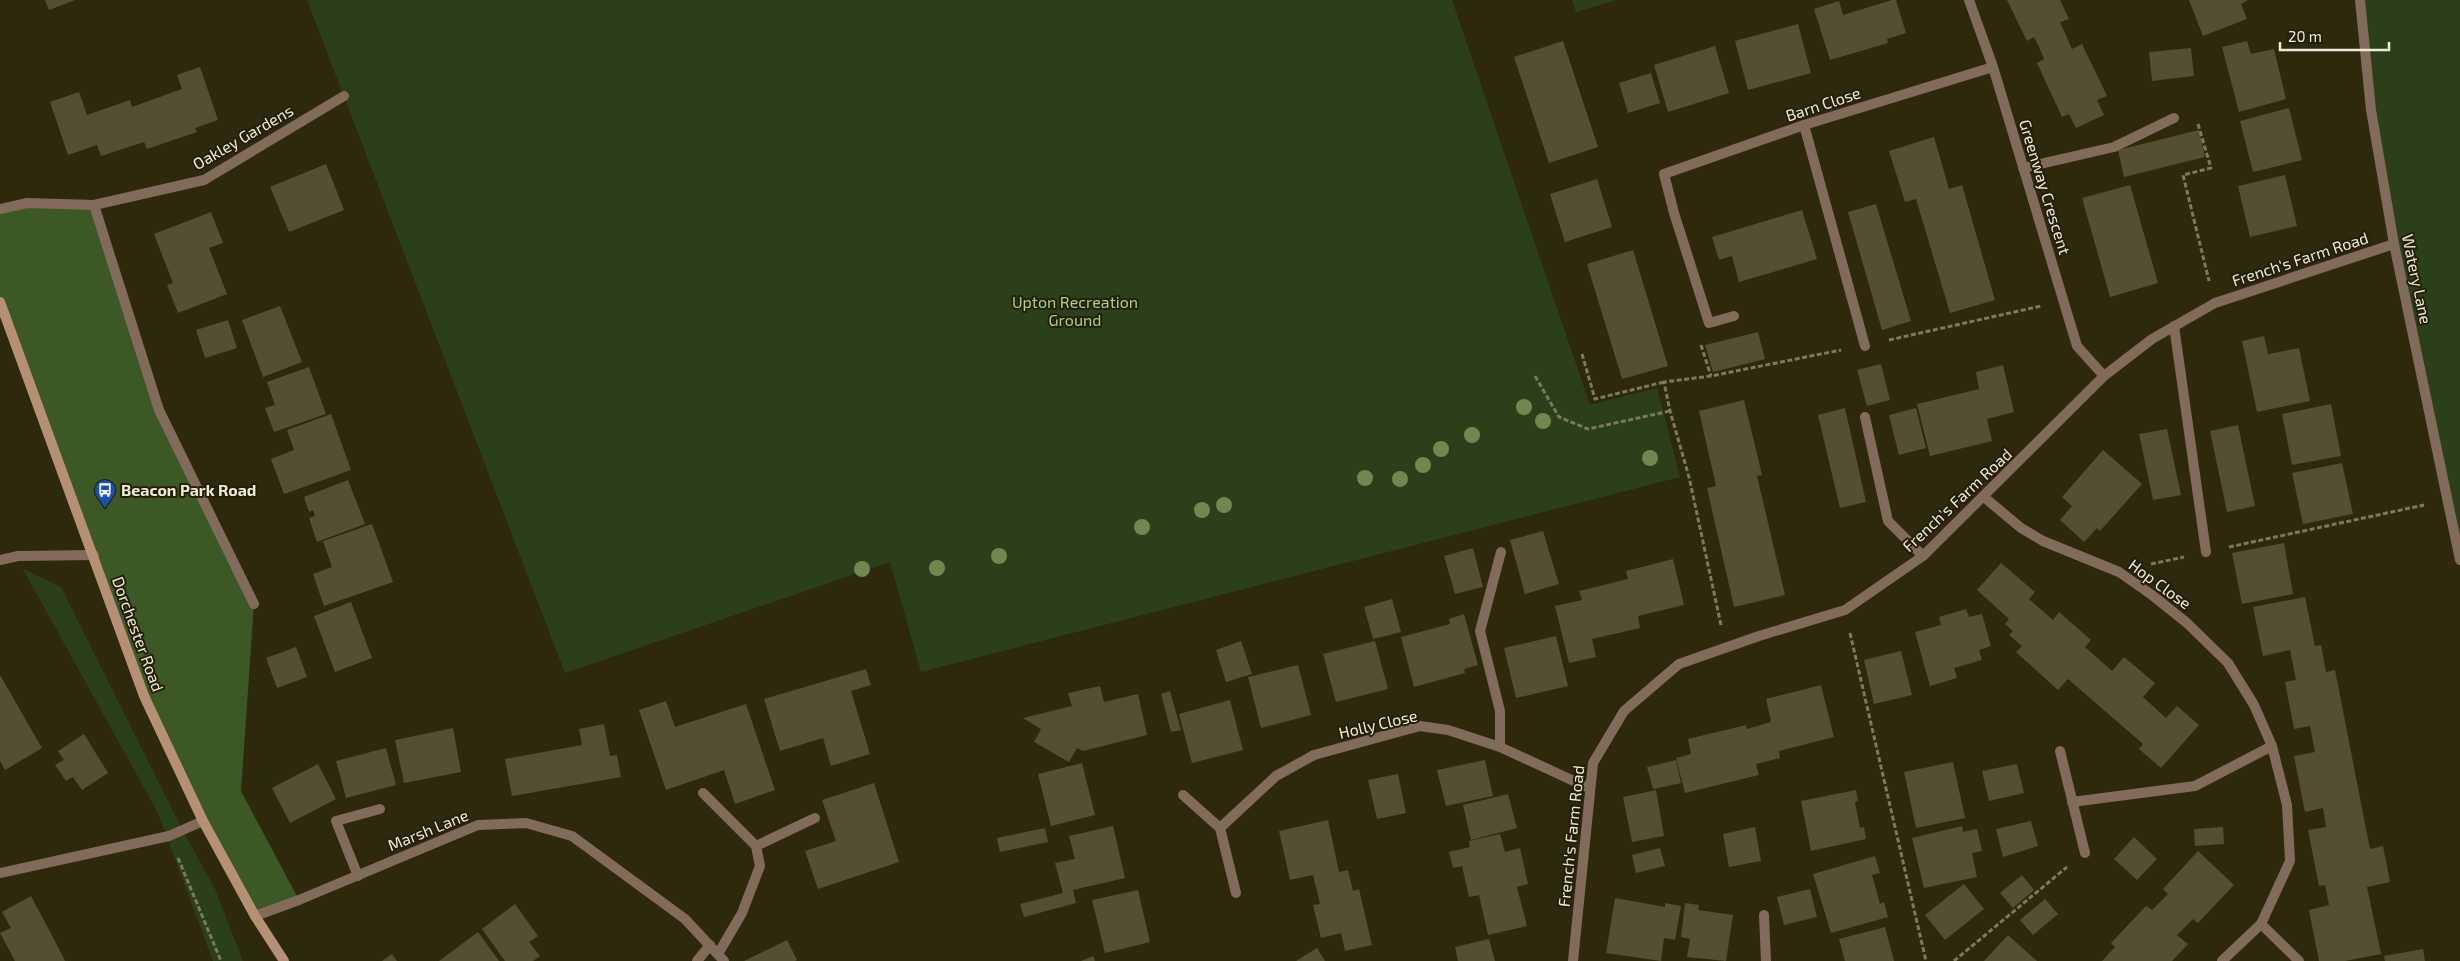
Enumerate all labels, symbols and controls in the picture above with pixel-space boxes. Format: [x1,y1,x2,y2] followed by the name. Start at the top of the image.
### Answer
[2280,20,2389,52] scale bar
[2288,27,2322,45] text: 20 m
[1783,82,1863,125] street label: Barn Close
[189,100,296,173] street label: Oakley Gardens
[2016,117,2075,257] street label: Greenway Crescent
[2229,227,2370,290] street label: French's Farm Road
[2399,232,2436,326] street label: Watery Lane
[1012,292,1138,329] park label: Upton Recreation Ground
[1898,444,2015,555] street label: French's Farm Road
[93,478,117,509] bus stop icon: Beacon Park Road
[121,480,256,499] place label: Beacon Park Road
[2125,555,2195,613] street label: Hop Close
[109,574,168,694] street label: Dorchester Road
[1337,705,1419,742] street label: Holly Close
[1554,764,1587,908] street label: French's Farm Road
[385,805,471,854] street label: Marsh Lane

